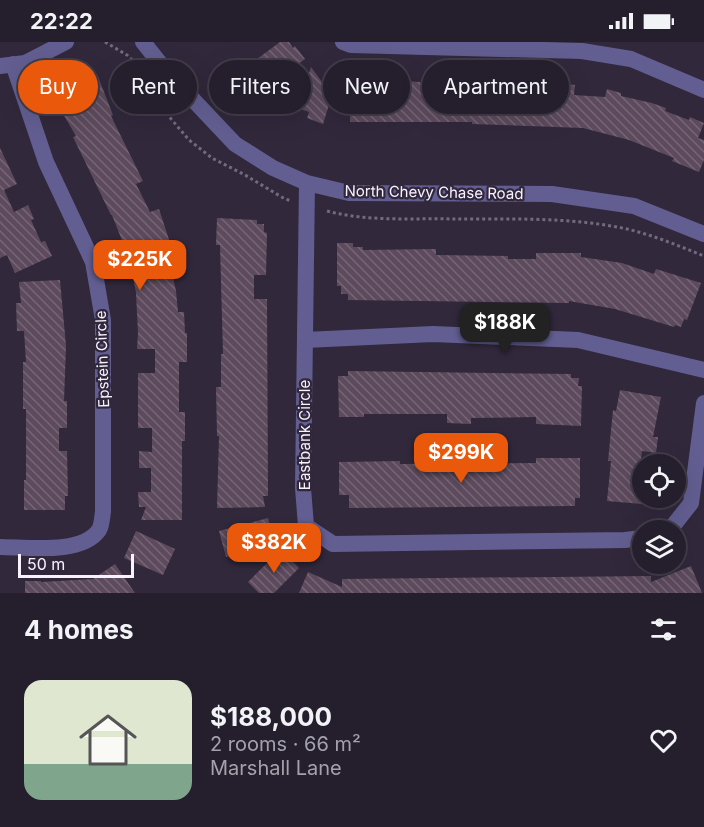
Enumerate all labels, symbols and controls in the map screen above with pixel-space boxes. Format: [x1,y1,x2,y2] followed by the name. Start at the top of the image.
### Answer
[30,8,93,34] text: 22:22
[18,60,98,114] chip: Buy
[110,60,197,114] chip: Rent
[209,60,311,114] chip: Filters
[323,60,410,114] chip: New
[422,60,569,114] chip: Apartment
[344,181,524,203] street label: North Chevy Chase Road
[98,240,182,291] pin: $225K
[107,247,173,271] text: $225K
[463,303,547,354] pin: $188K
[91,310,113,408] street label: Epstein Circle
[474,310,536,334] text: $188K
[295,380,314,490] street label: Eastbank Circle
[419,433,503,484] pin: $299K
[428,440,494,464] text: $299K
[632,454,686,574] map controls
[632,454,686,508] button: locate
[632,520,686,574] button: layers
[232,523,316,574] pin: $382K
[241,530,307,554] text: $382K
[18,551,134,578] scale bar
[27,554,65,574] text: 50 m
[647,613,680,646] icon: filters
[24,614,134,645] text: 4 homes
[210,701,332,732] text: $188,000
[72,704,144,776] icon: home
[647,724,680,757] icon: heart
[210,732,361,756] text: 2 rooms · 66 m²
[210,756,342,780] text: Marshall Lane

